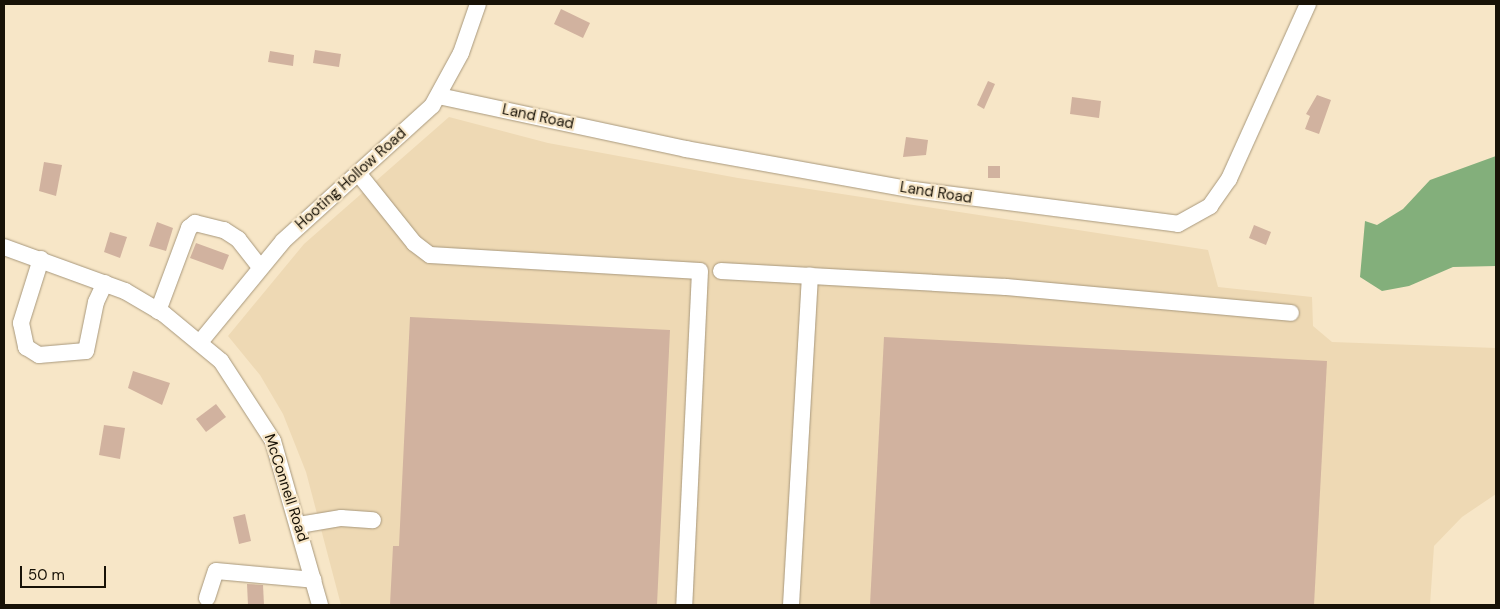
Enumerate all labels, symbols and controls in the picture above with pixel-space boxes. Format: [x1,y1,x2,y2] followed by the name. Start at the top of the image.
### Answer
[500,101,576,133] street label: Land Road
[292,124,410,234] street label: Hooting Hollow Road
[899,178,973,208] street label: Land Road
[260,432,312,544] street label: McConnell Road
[22,556,109,588] scale bar
[28,565,65,585] text: 50 m

